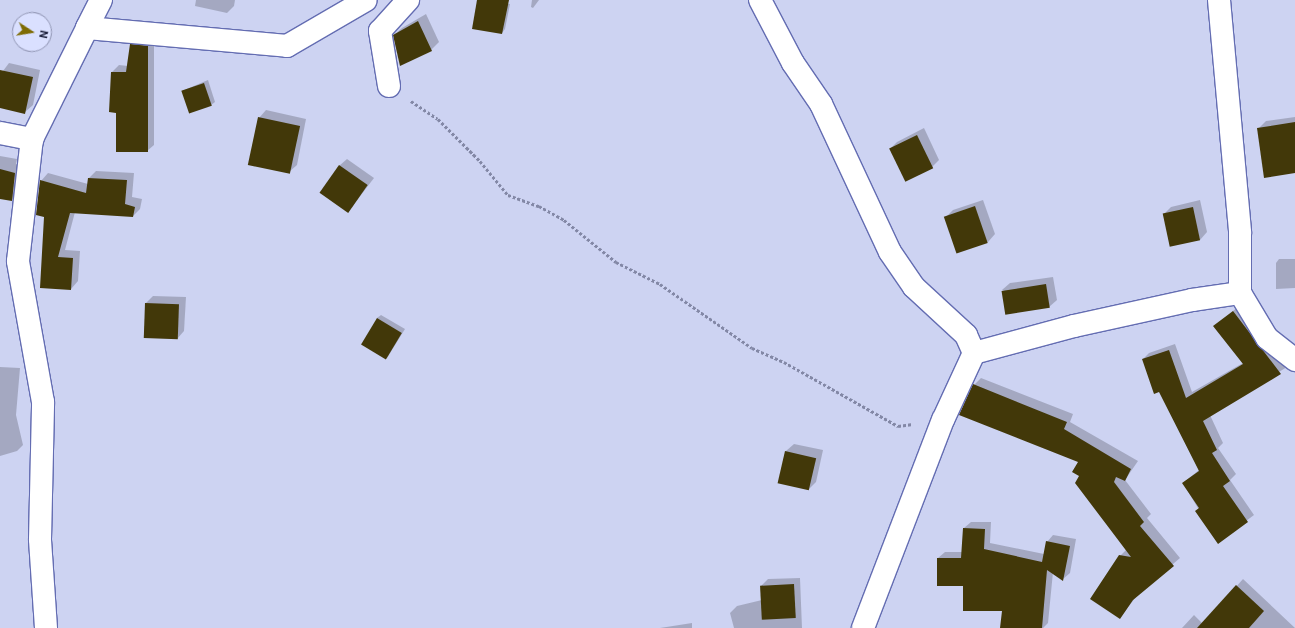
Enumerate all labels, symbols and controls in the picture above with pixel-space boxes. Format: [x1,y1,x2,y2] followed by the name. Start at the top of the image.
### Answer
[12,12,52,52] north arrow
[36,29,50,40] text: N

